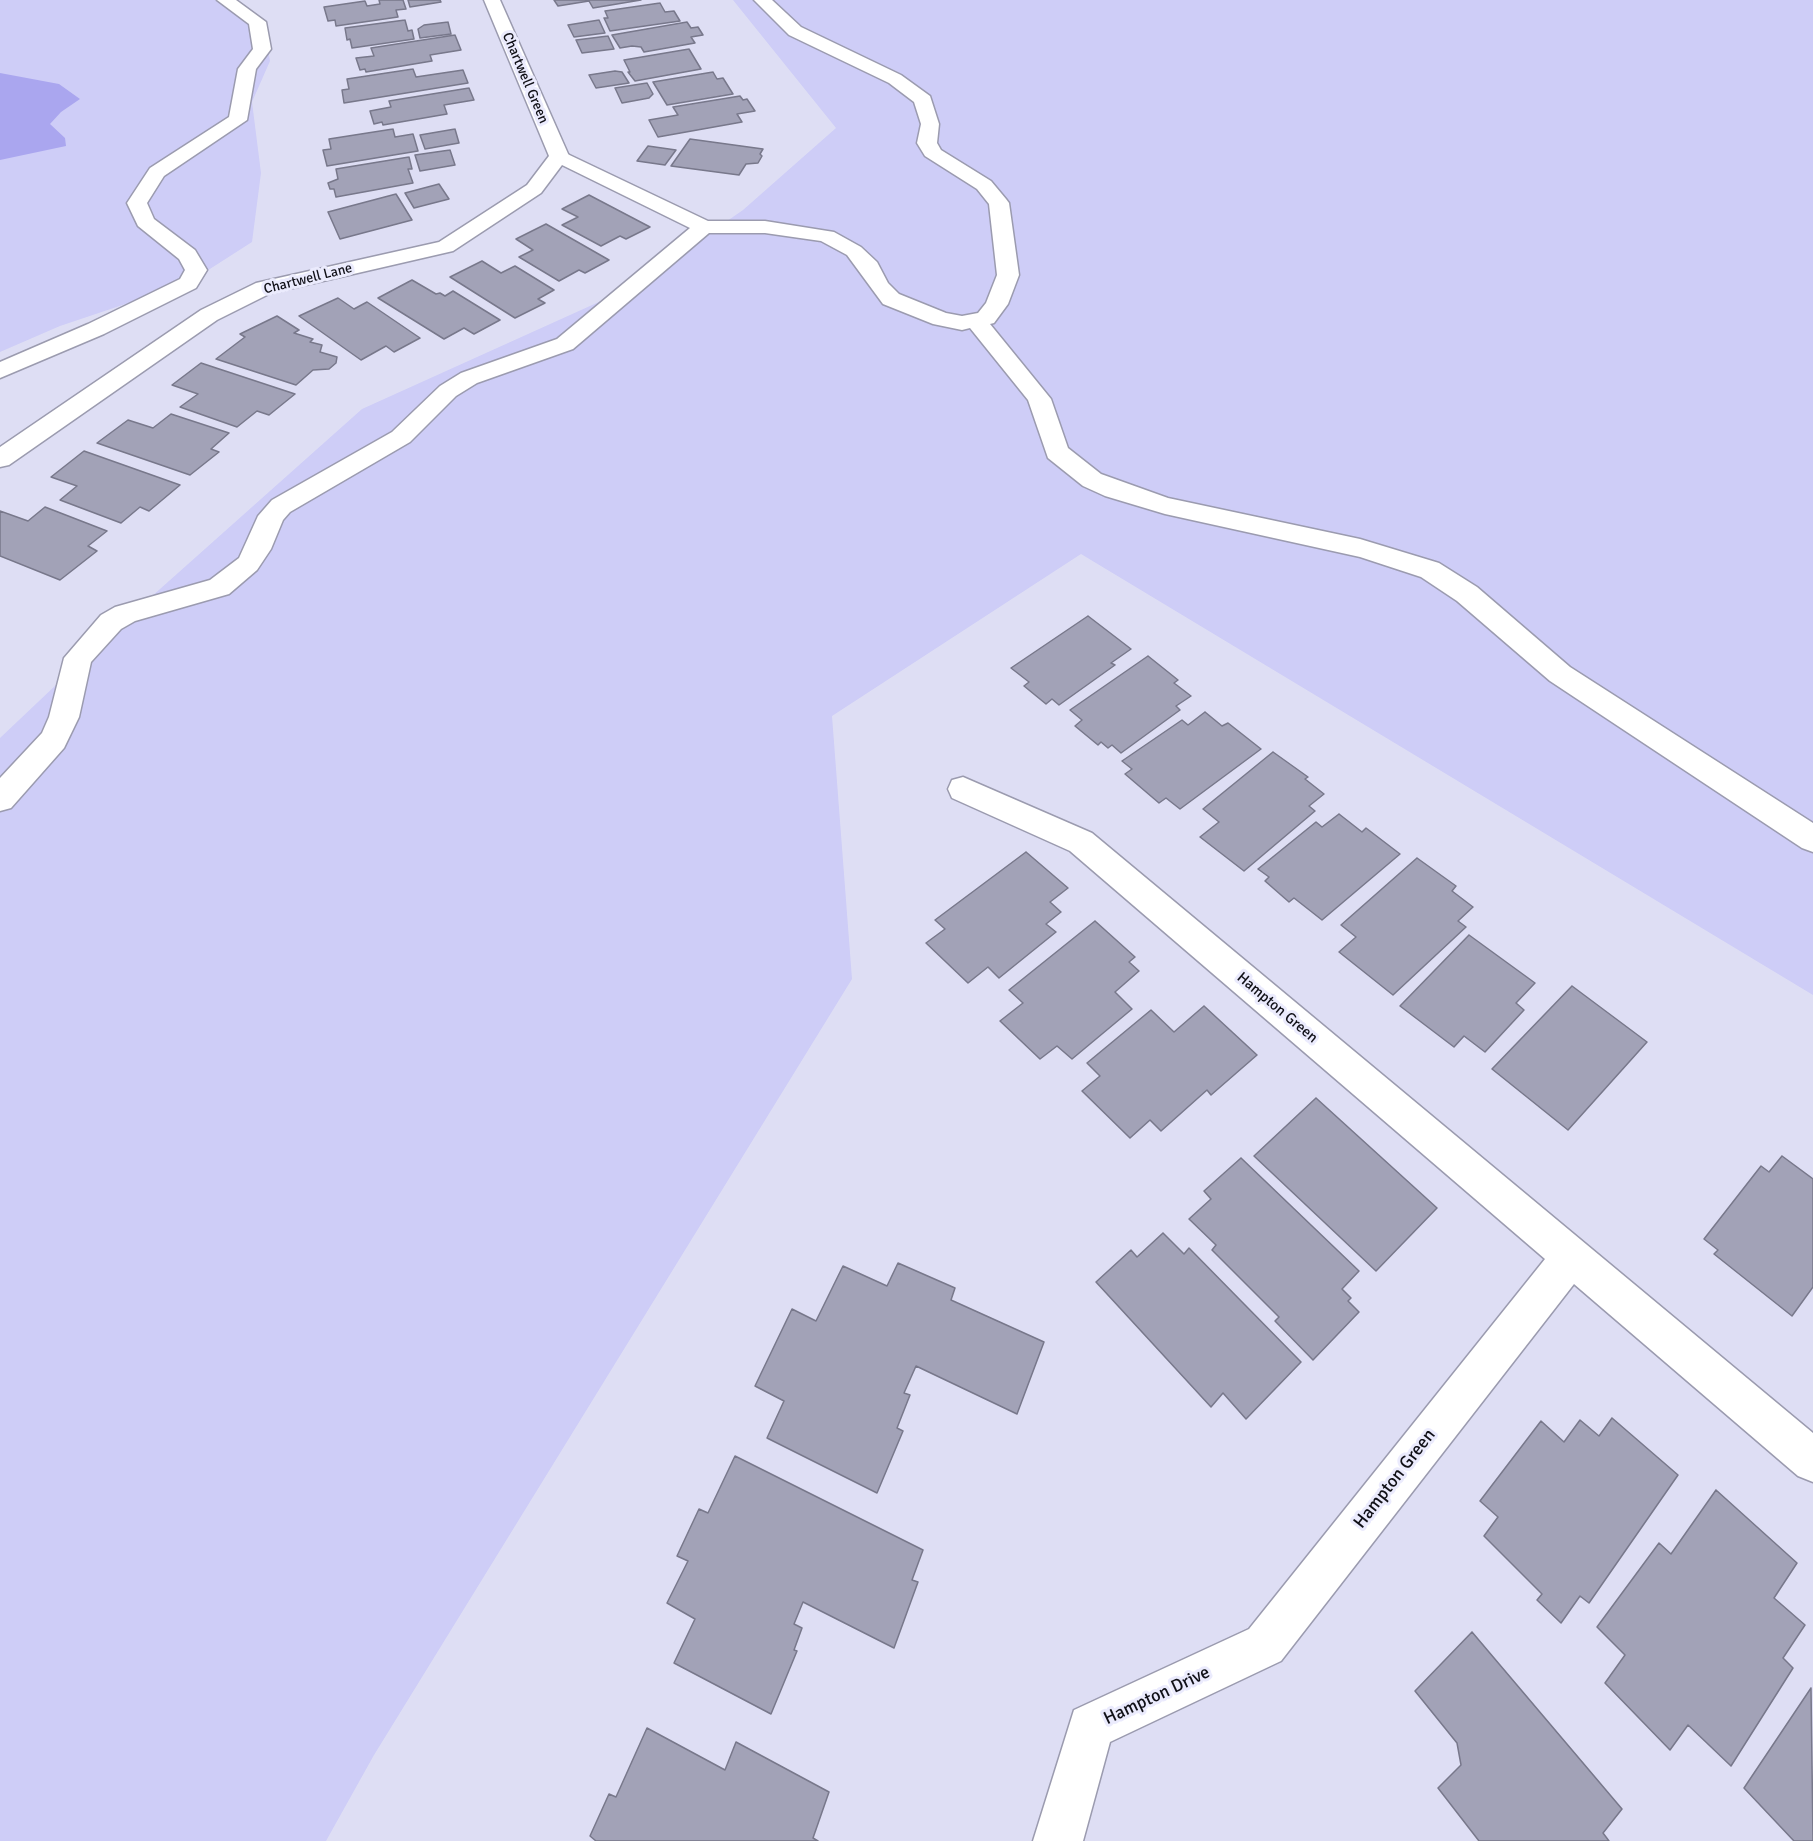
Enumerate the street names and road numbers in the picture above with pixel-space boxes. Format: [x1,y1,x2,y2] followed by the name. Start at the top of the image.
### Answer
[498,30,552,126] street label: Chartwell Green
[262,260,354,298] street label: Chartwell Lane
[1233,969,1321,1047] street label: Hampton Green
[1350,1425,1440,1533] street label: Hampton Green
[1100,1662,1214,1730] street label: Hampton Drive

